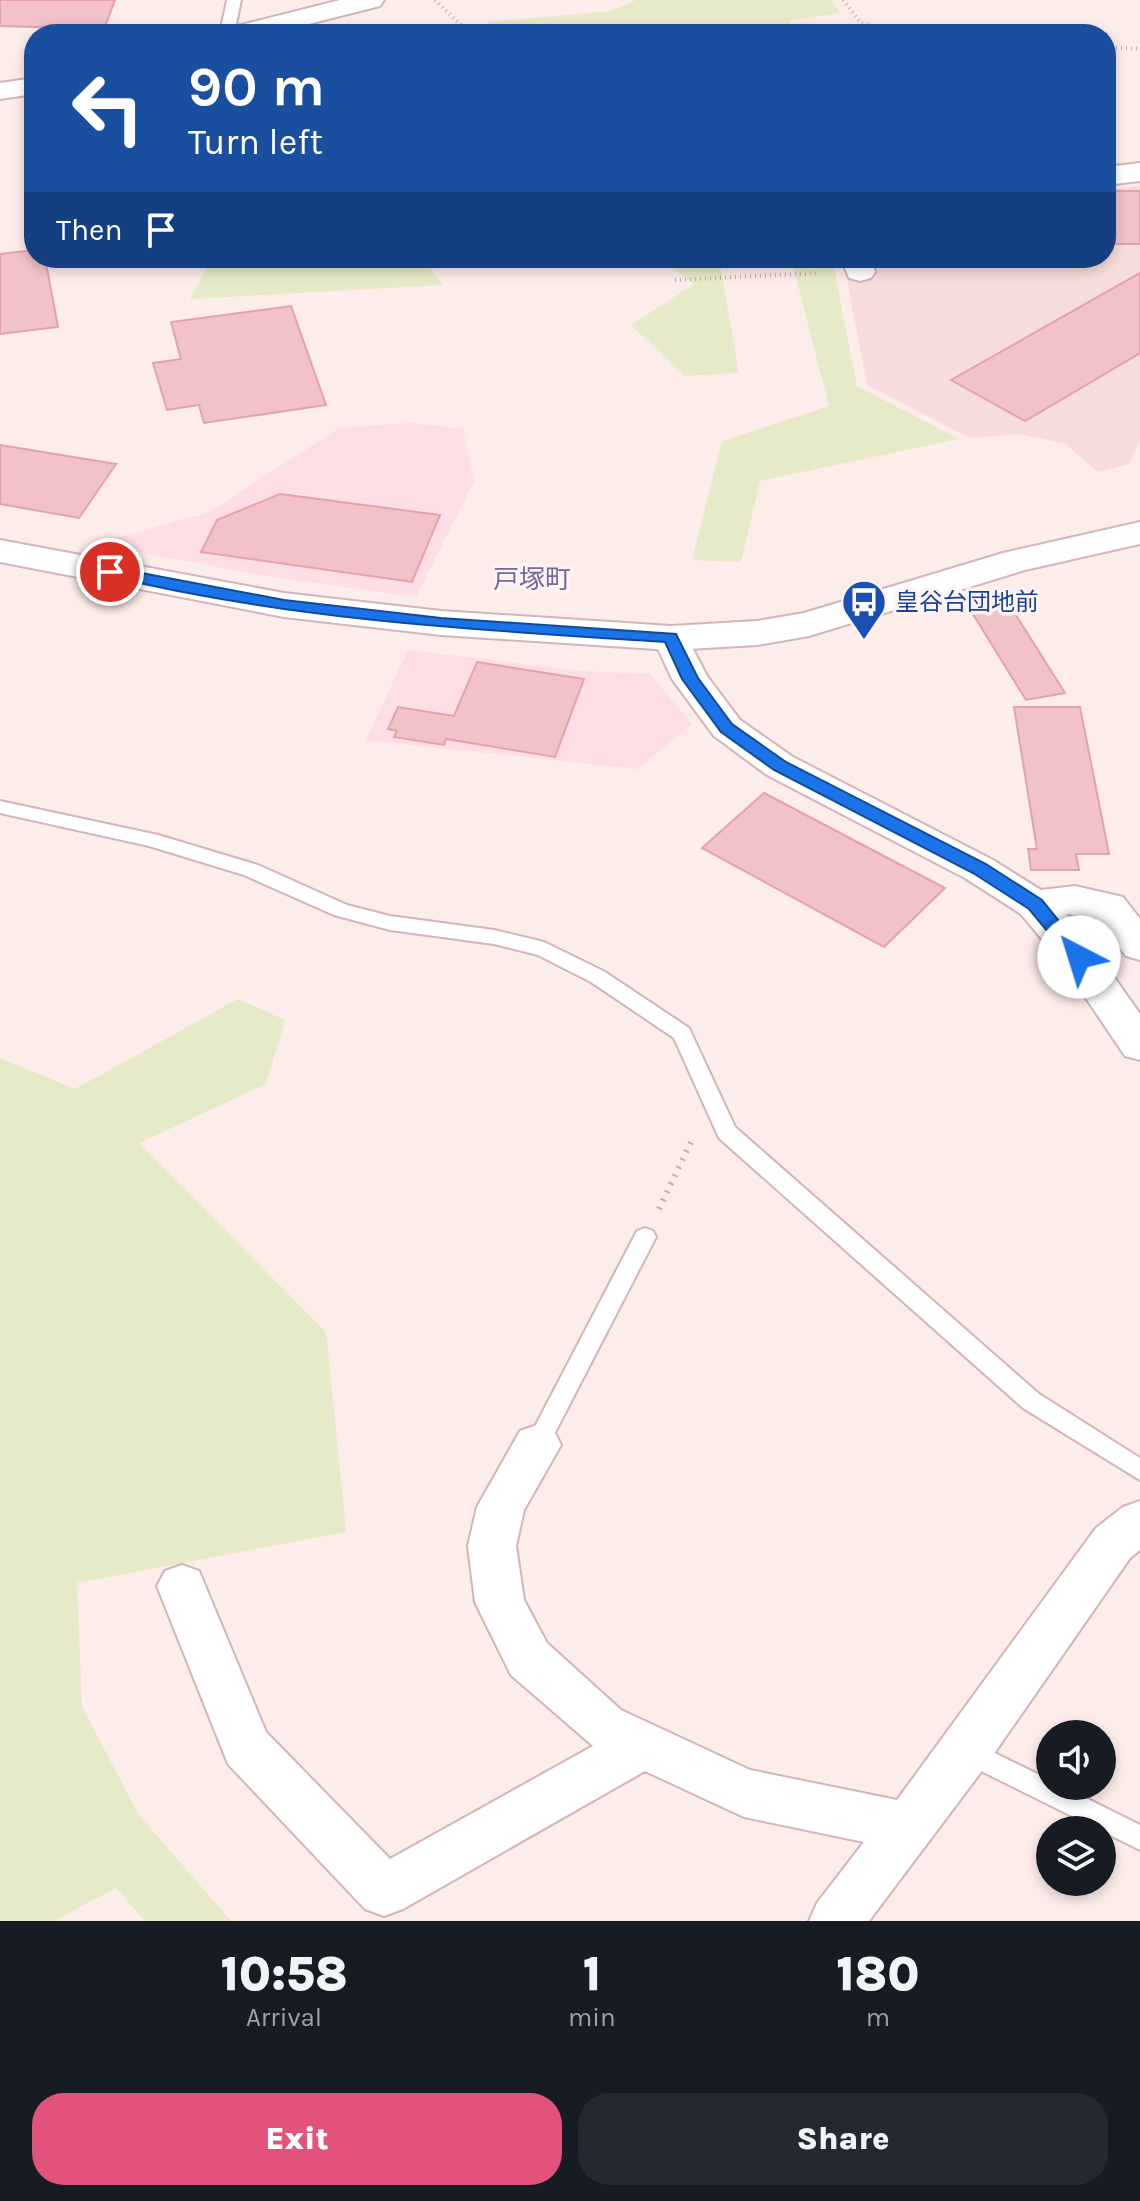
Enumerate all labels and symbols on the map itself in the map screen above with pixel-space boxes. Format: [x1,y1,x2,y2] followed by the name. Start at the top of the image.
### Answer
[76,538,144,606] pin
[493,564,571,595] district label: 戸塚町
[840,578,888,641] bus stop icon: 皇谷台団地前
[895,588,1039,616] place label: 皇谷台団地前
[1037,915,1121,999] position arrow

